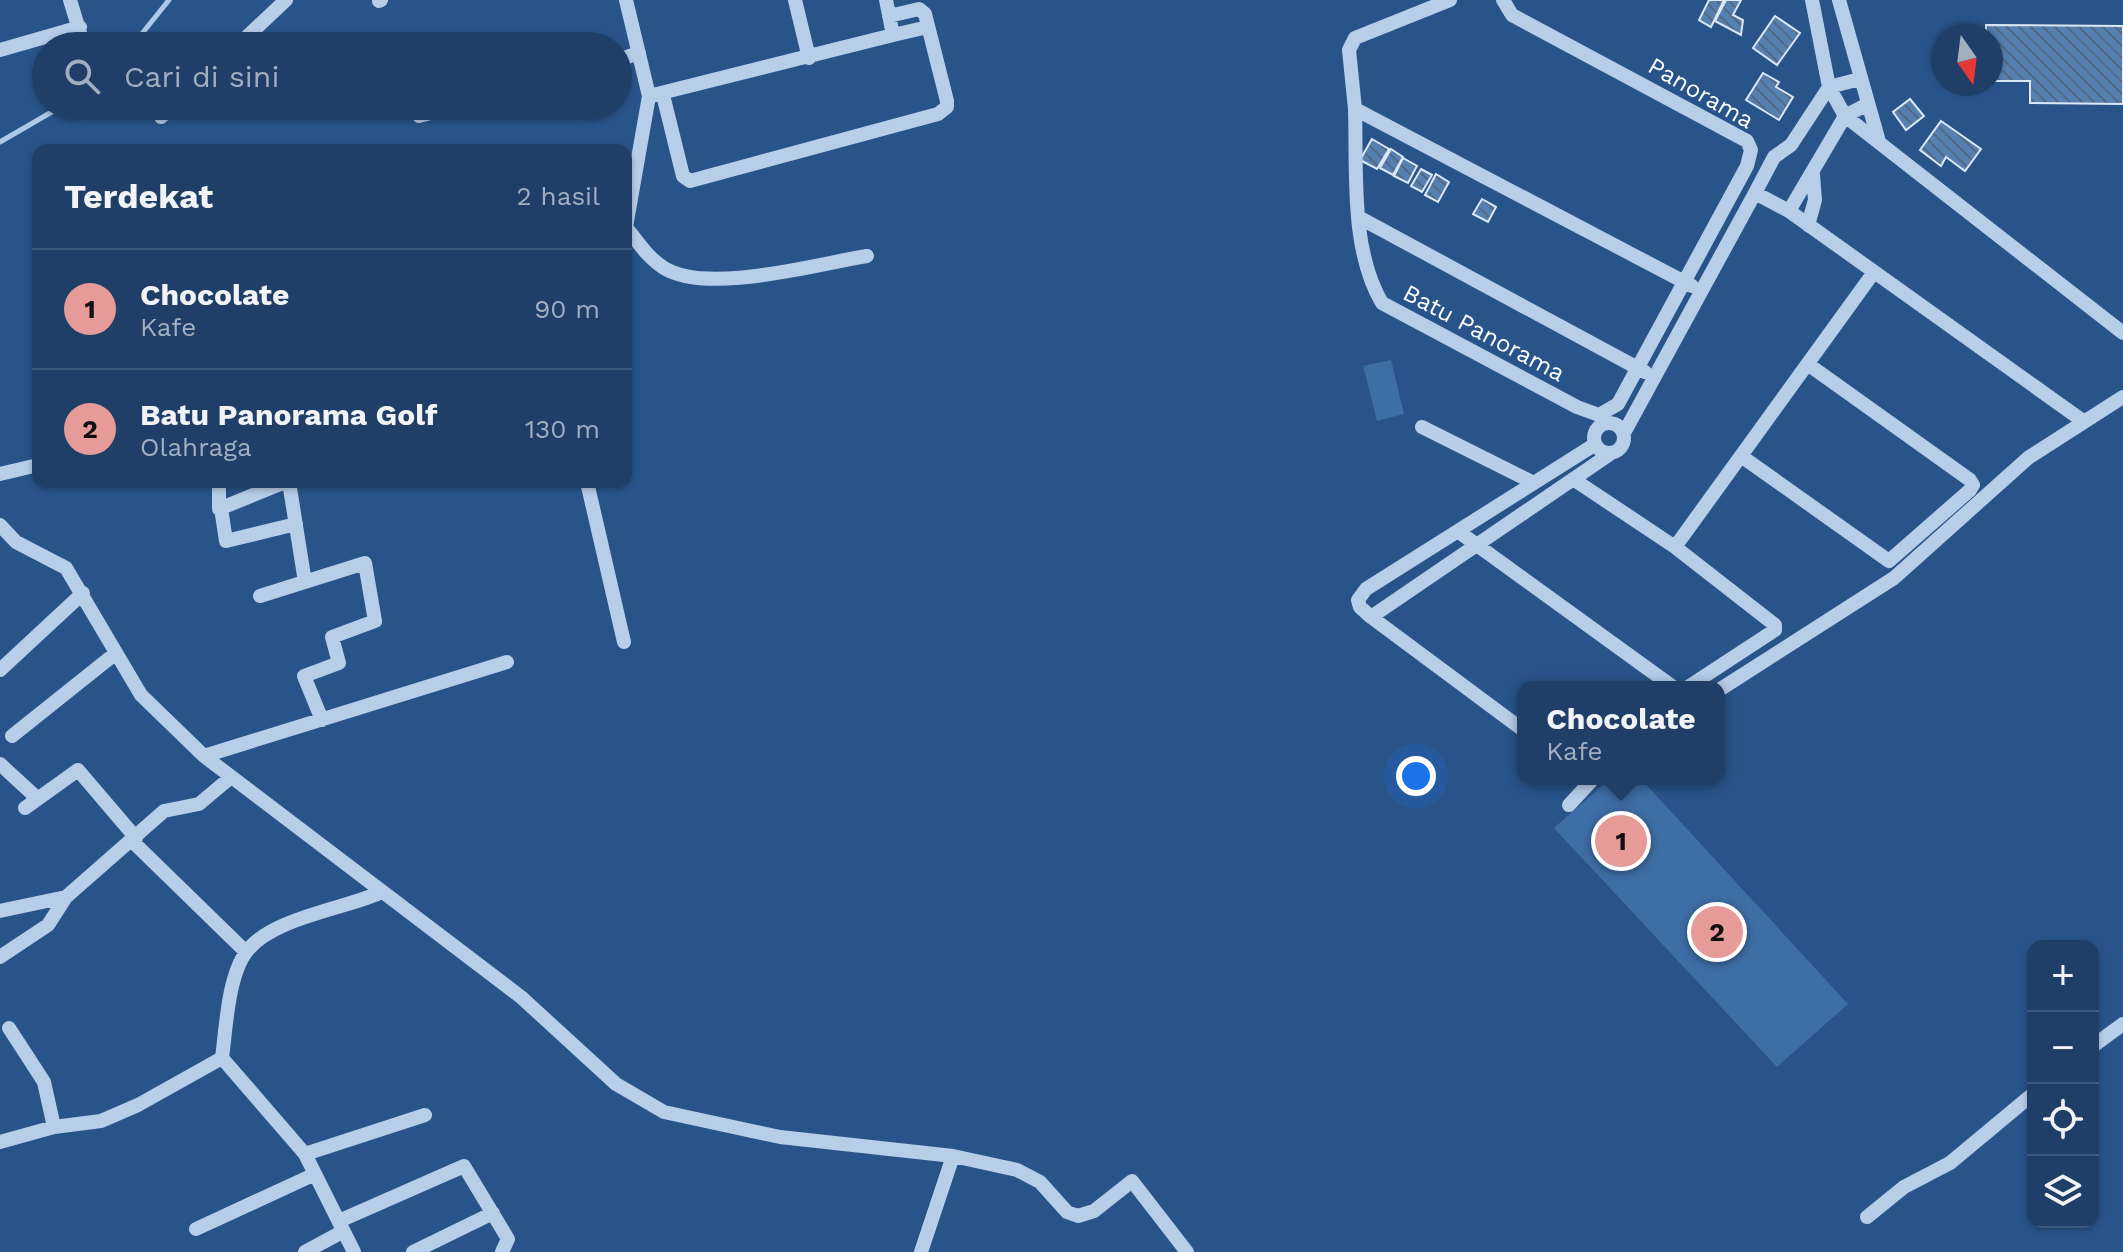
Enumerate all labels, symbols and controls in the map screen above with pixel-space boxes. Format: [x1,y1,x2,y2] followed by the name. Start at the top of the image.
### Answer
[1931,24,2003,96] north arrow
[32,32,632,120] search box
[1643,52,1759,134] street label: Panorama
[60,54,104,98] icon: search
[124,59,279,94] text: Cari di sini
[64,176,213,216] text: Terdekat
[517,181,600,211] text: 2 hasil
[140,277,289,312] text: Chocolate
[1398,279,1570,387] street label: Batu Panorama
[84,294,96,324] text: 1
[534,294,600,324] text: 90 m
[140,312,196,342] text: Kafe
[140,397,437,432] text: Batu Panorama Golf
[82,414,98,444] text: 2
[525,414,600,444] text: 130 m
[140,432,252,462] text: Olahraga
[1517,681,1725,785] popup
[1546,701,1696,736] text: Chocolate
[1546,736,1603,766] text: Kafe
[1396,756,1436,796] your location
[1595,811,1647,871] pin: 1
[1691,902,1743,962] pin: 2
[2027,940,2099,1228] map controls
[2027,940,2099,1012] button: +
[2027,1012,2099,1084] button: −
[2027,1084,2099,1156] button: locate
[2027,1156,2099,1228] button: layers

